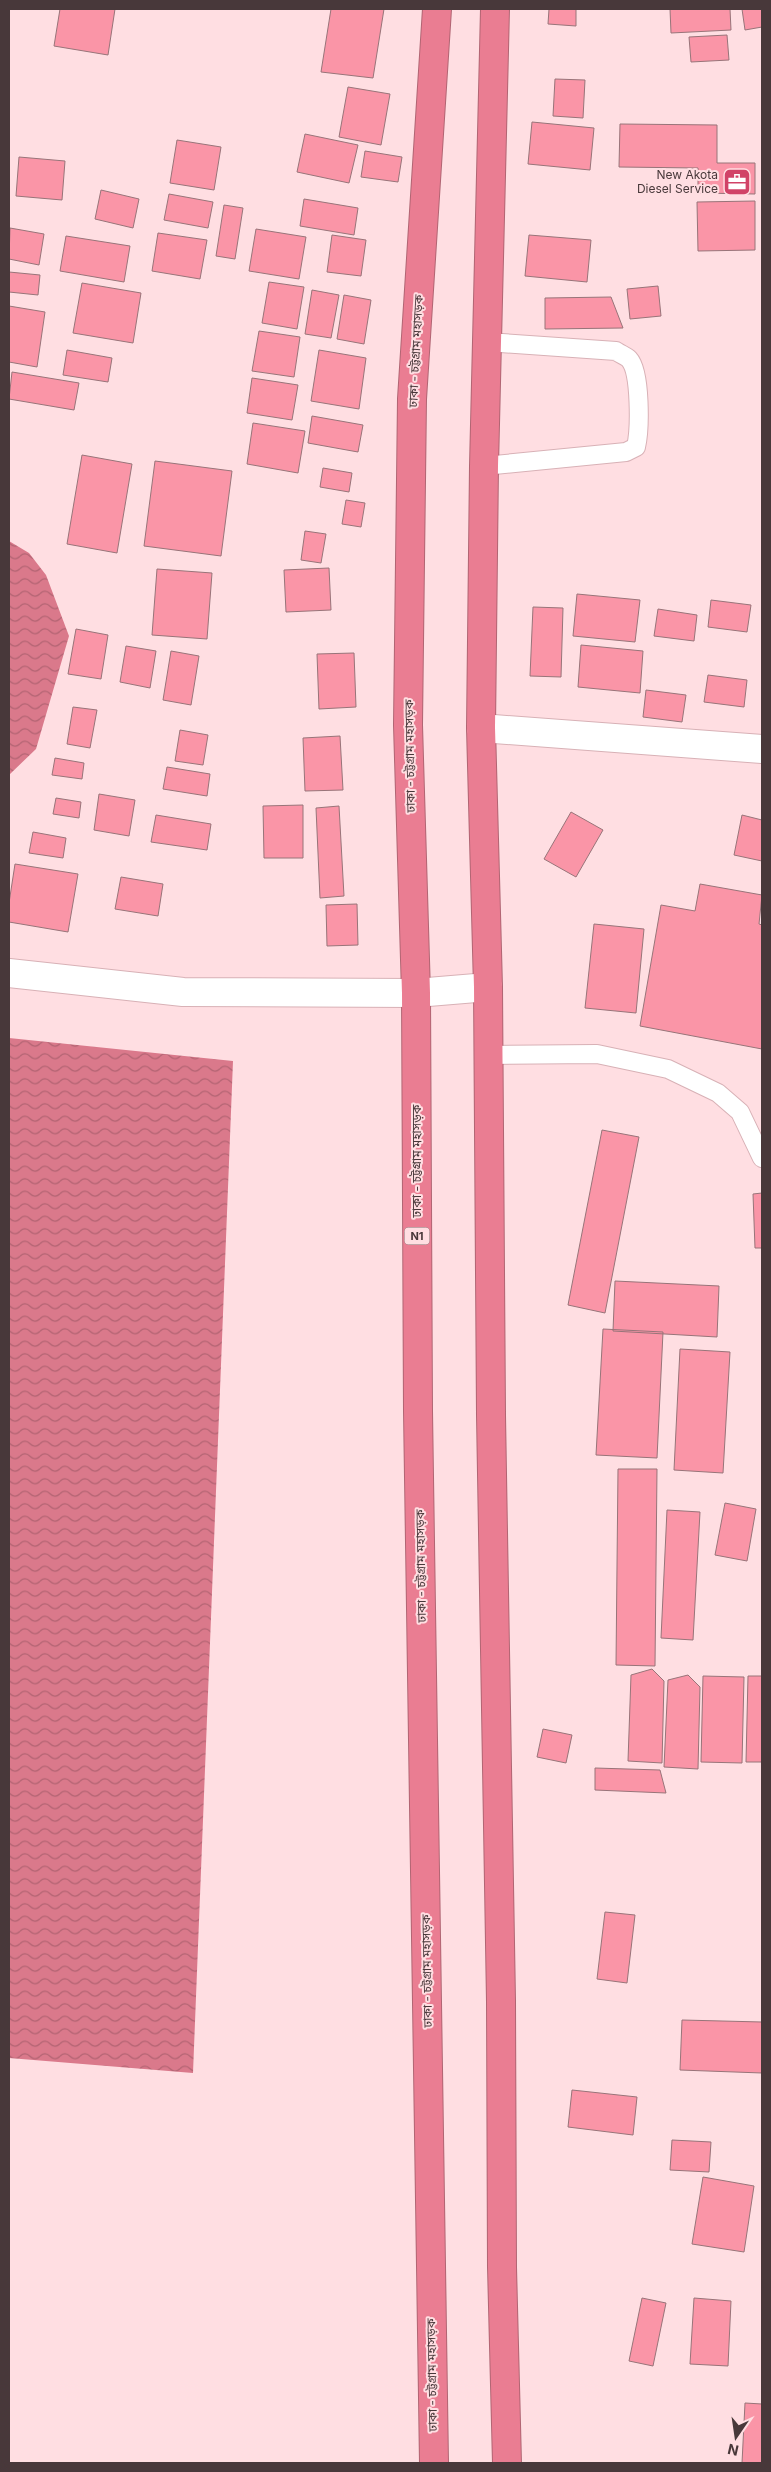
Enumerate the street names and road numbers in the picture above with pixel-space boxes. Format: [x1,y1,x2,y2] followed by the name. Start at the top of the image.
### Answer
[405,294,426,409] street label: ঢাকা - চট্টগ্রাম মহাসড়ক
[401,699,418,814] street label: ঢাকা - চট্টগ্রাম মহাসড়ক
[409,1104,424,1219] street label: ঢাকা - চট্টগ্রাম মহাসড়ক
[404,1228,430,1244] road number: N1
[412,1509,429,1624] street label: ঢাকা - চট্টগ্রাম মহাসড়ক
[418,1914,435,2029] street label: ঢাকা - চট্টগ্রাম মহাসড়ক
[423,2318,440,2433] street label: ঢাকা - চট্টগ্রাম মহাসড়ক

